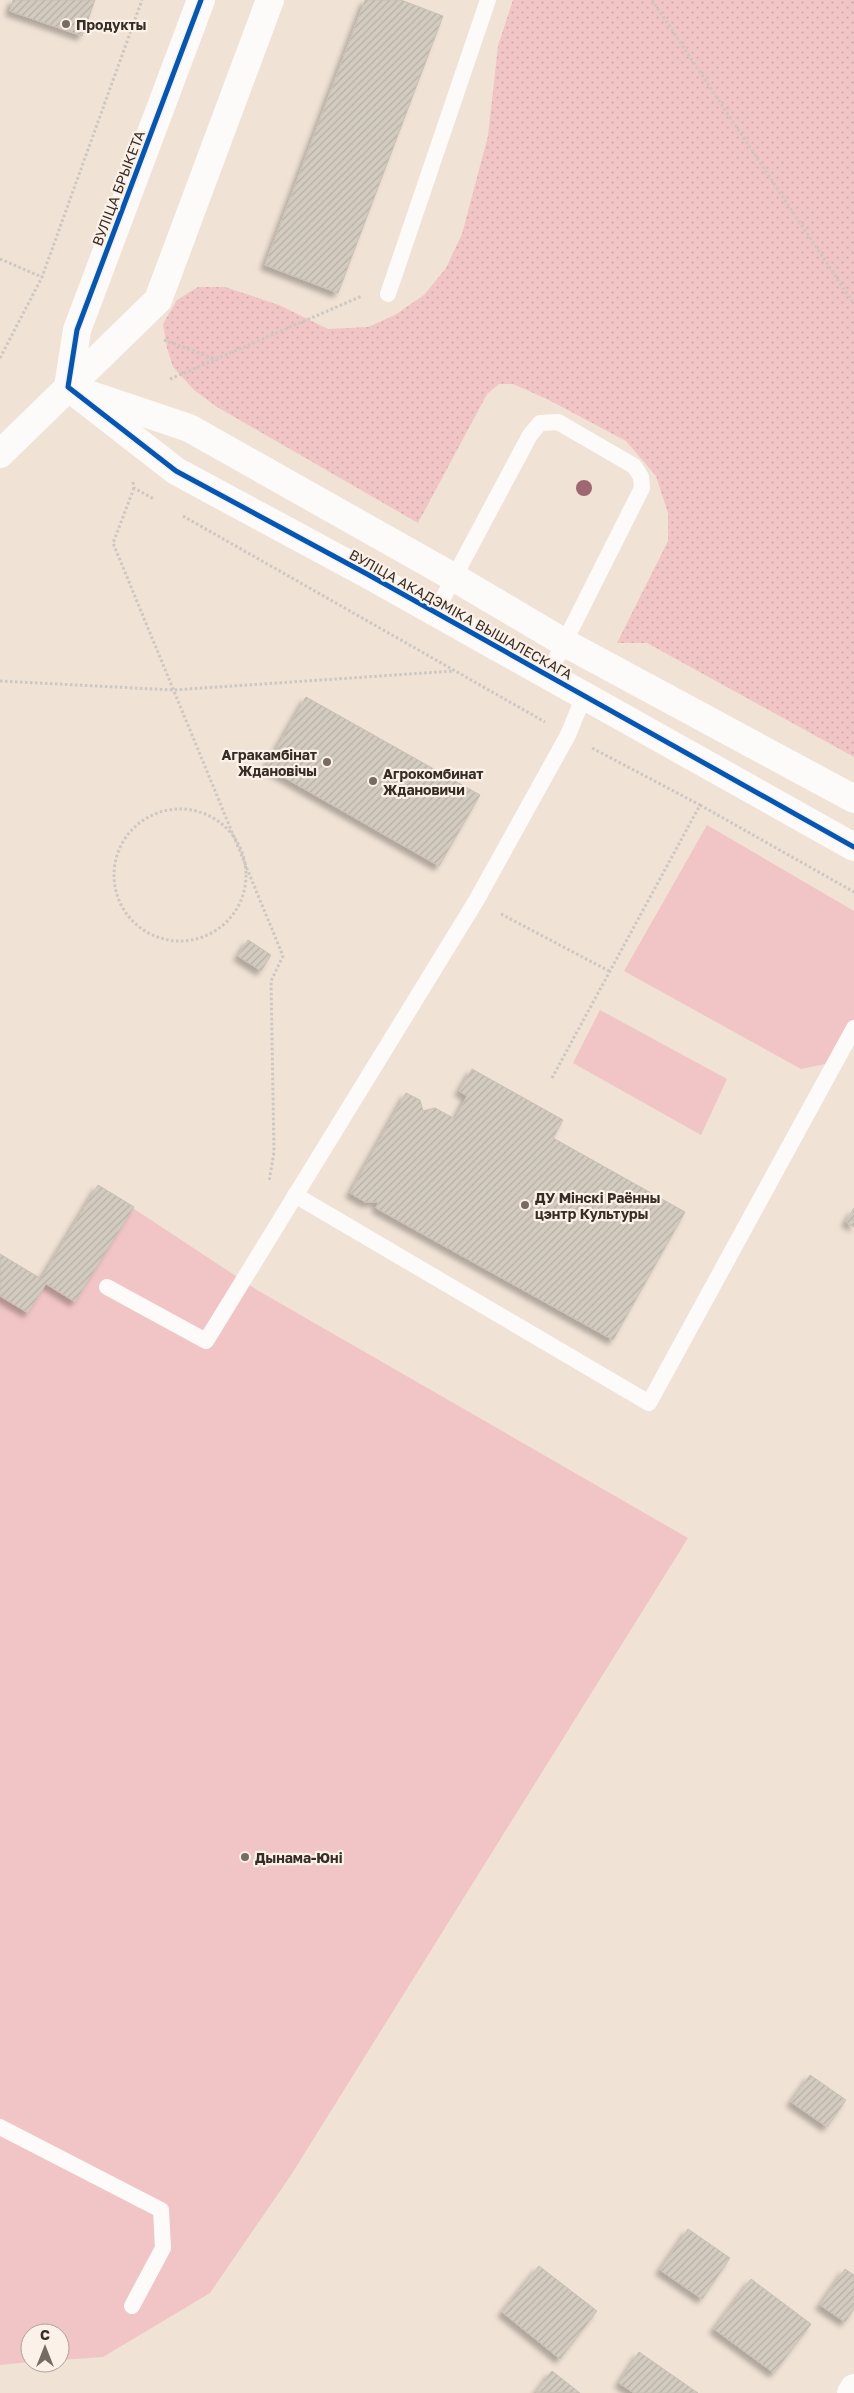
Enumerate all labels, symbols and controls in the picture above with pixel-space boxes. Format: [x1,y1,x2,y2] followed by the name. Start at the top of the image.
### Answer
[76,16,146,33] place label: Продукты
[60,18,72,30] marker: Продукты
[88,127,148,248] street label: ВУЛІЦА БРЫКЕТА
[346,545,576,683] street label: ВУЛІЦА АКАДЭМІКА ВЫШАЛЕСКАГА
[222,746,317,779] place label: Агракамбінат Ждановічы
[321,756,333,768] marker: Агракамбінат Ждановічы
[383,765,484,798] place label: Агрокомбинат Ждановичи
[367,775,379,787] marker: Агрокомбинат Ждановичи
[535,1189,660,1222] place label: ДУ Мінскі Раённы цэнтр Культуры
[519,1199,531,1211] marker: ДУ Мінскі Раённы цэнтр Культуры
[255,1849,343,1866] place label: Дынама-Юні
[239,1851,251,1863] marker: Дынама-Юні
[20,2323,70,2373] north arrow
[40,2326,50,2343] text: С

